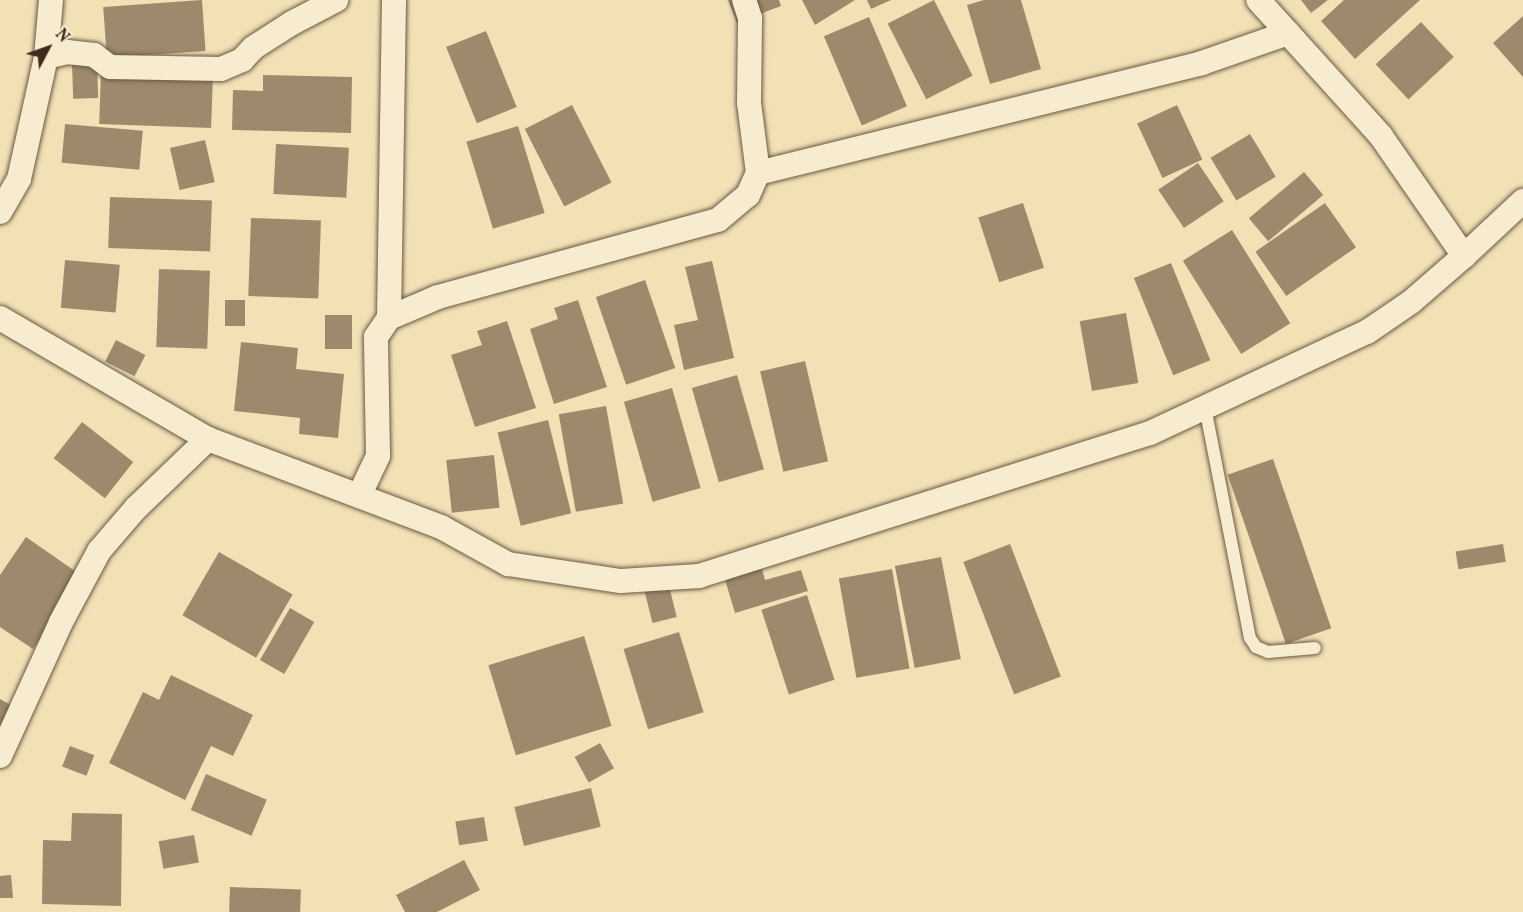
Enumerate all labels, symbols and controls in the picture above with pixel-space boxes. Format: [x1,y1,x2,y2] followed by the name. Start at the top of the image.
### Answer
[18,18,78,78] north arrow
[49,25,74,48] text: N

